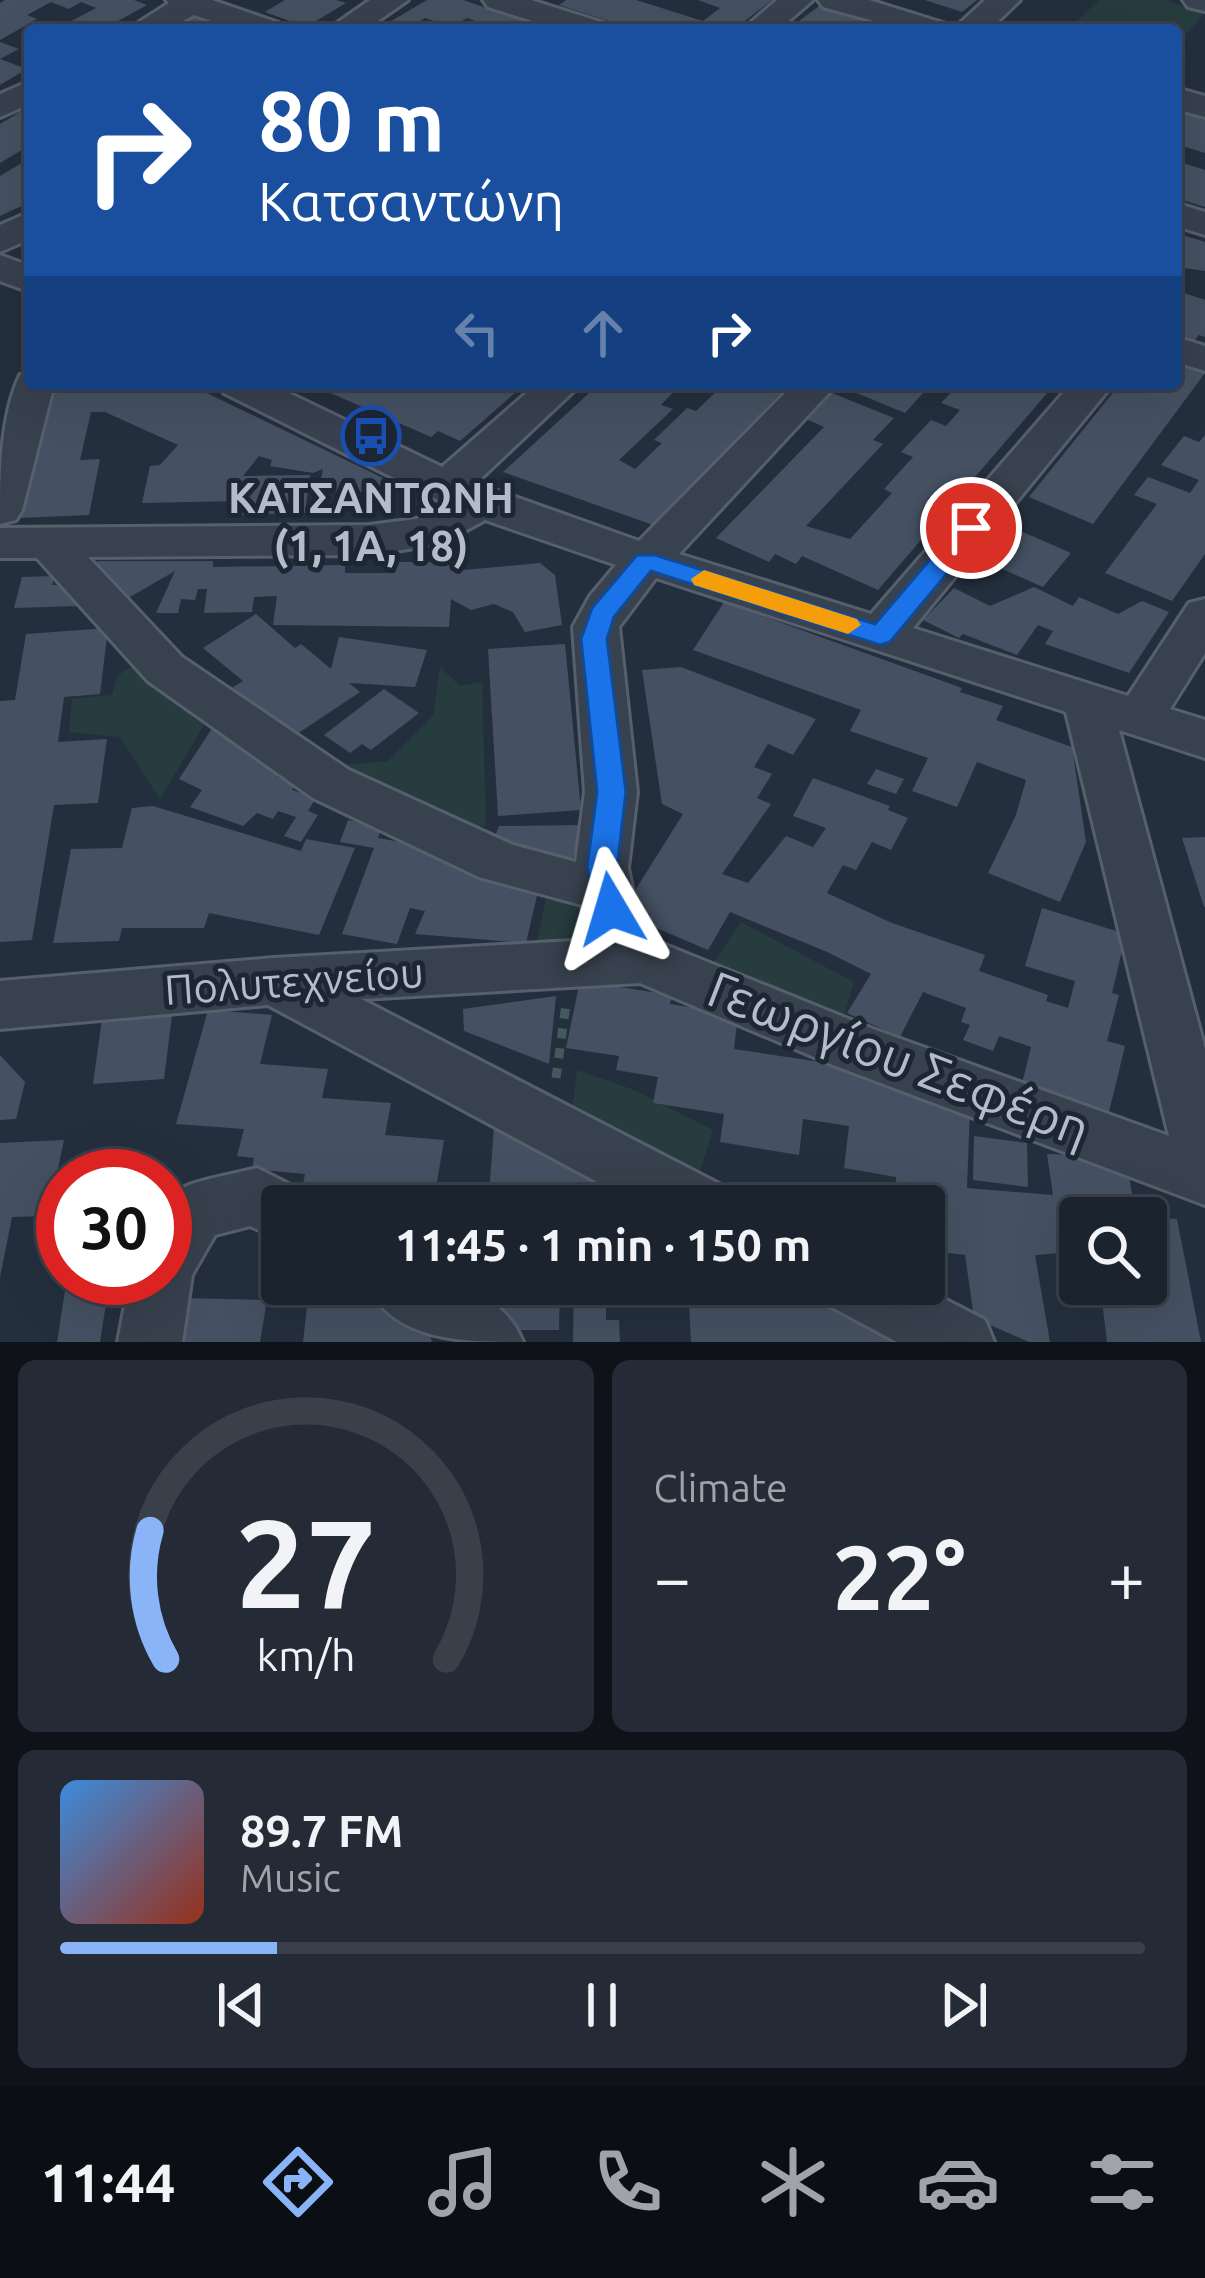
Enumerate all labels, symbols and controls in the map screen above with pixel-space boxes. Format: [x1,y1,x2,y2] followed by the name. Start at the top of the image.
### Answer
[60,72,216,228] icon: right
[258,73,445,167] text: 80 m
[258,171,564,231] text: Κατσαντώνη
[444,300,510,366] icon: left
[570,300,636,366] icon: ahead
[696,300,762,366] icon: right
[340,405,402,467] bus stop icon: ΚΑΤΣΑΝΤΩΝΗ (1, 1Α, 18)
[228,474,514,569] place label: ΚΑΤΣΑΝΤΩΝΗ (1, 1Α, 18)
[920,477,1022,579] pin
[938,495,1004,561] icon: arrive
[548,846,674,972] position arrow
[163,948,425,1013] street label: Πολυτεχνείου
[701,959,1098,1157] street label: Γεωργίου Σεφέρη
[36,1149,192,1305] speed limit sign: 30
[1059,1197,1167,1305] map controls
[1059,1197,1167,1305] button: search
[395,1219,811,1270] text: 11:45 · 1 min · 150 m
[654,1466,788,1509] text: Climate
[235,1492,376,1632] text: 27
[833,1526,966,1627] text: 22°
[654,1540,691,1614] text: −
[1108,1540,1145,1614] text: +
[256,1631,355,1679] text: km/h
[240,1805,403,1856] text: 89.7 FM
[240,1856,341,1899] text: Music
[208,1972,274,2038] icon: previous
[569,1972,635,2038] icon: pause
[931,1972,997,2038] icon: next
[256,2140,340,2224] icon: directions
[421,2140,505,2224] icon: music
[586,2140,670,2224] icon: phone
[751,2140,835,2224] icon: climate
[916,2140,1000,2224] icon: car
[1080,2140,1164,2224] icon: filters
[40,2152,176,2212] text: 11:44

